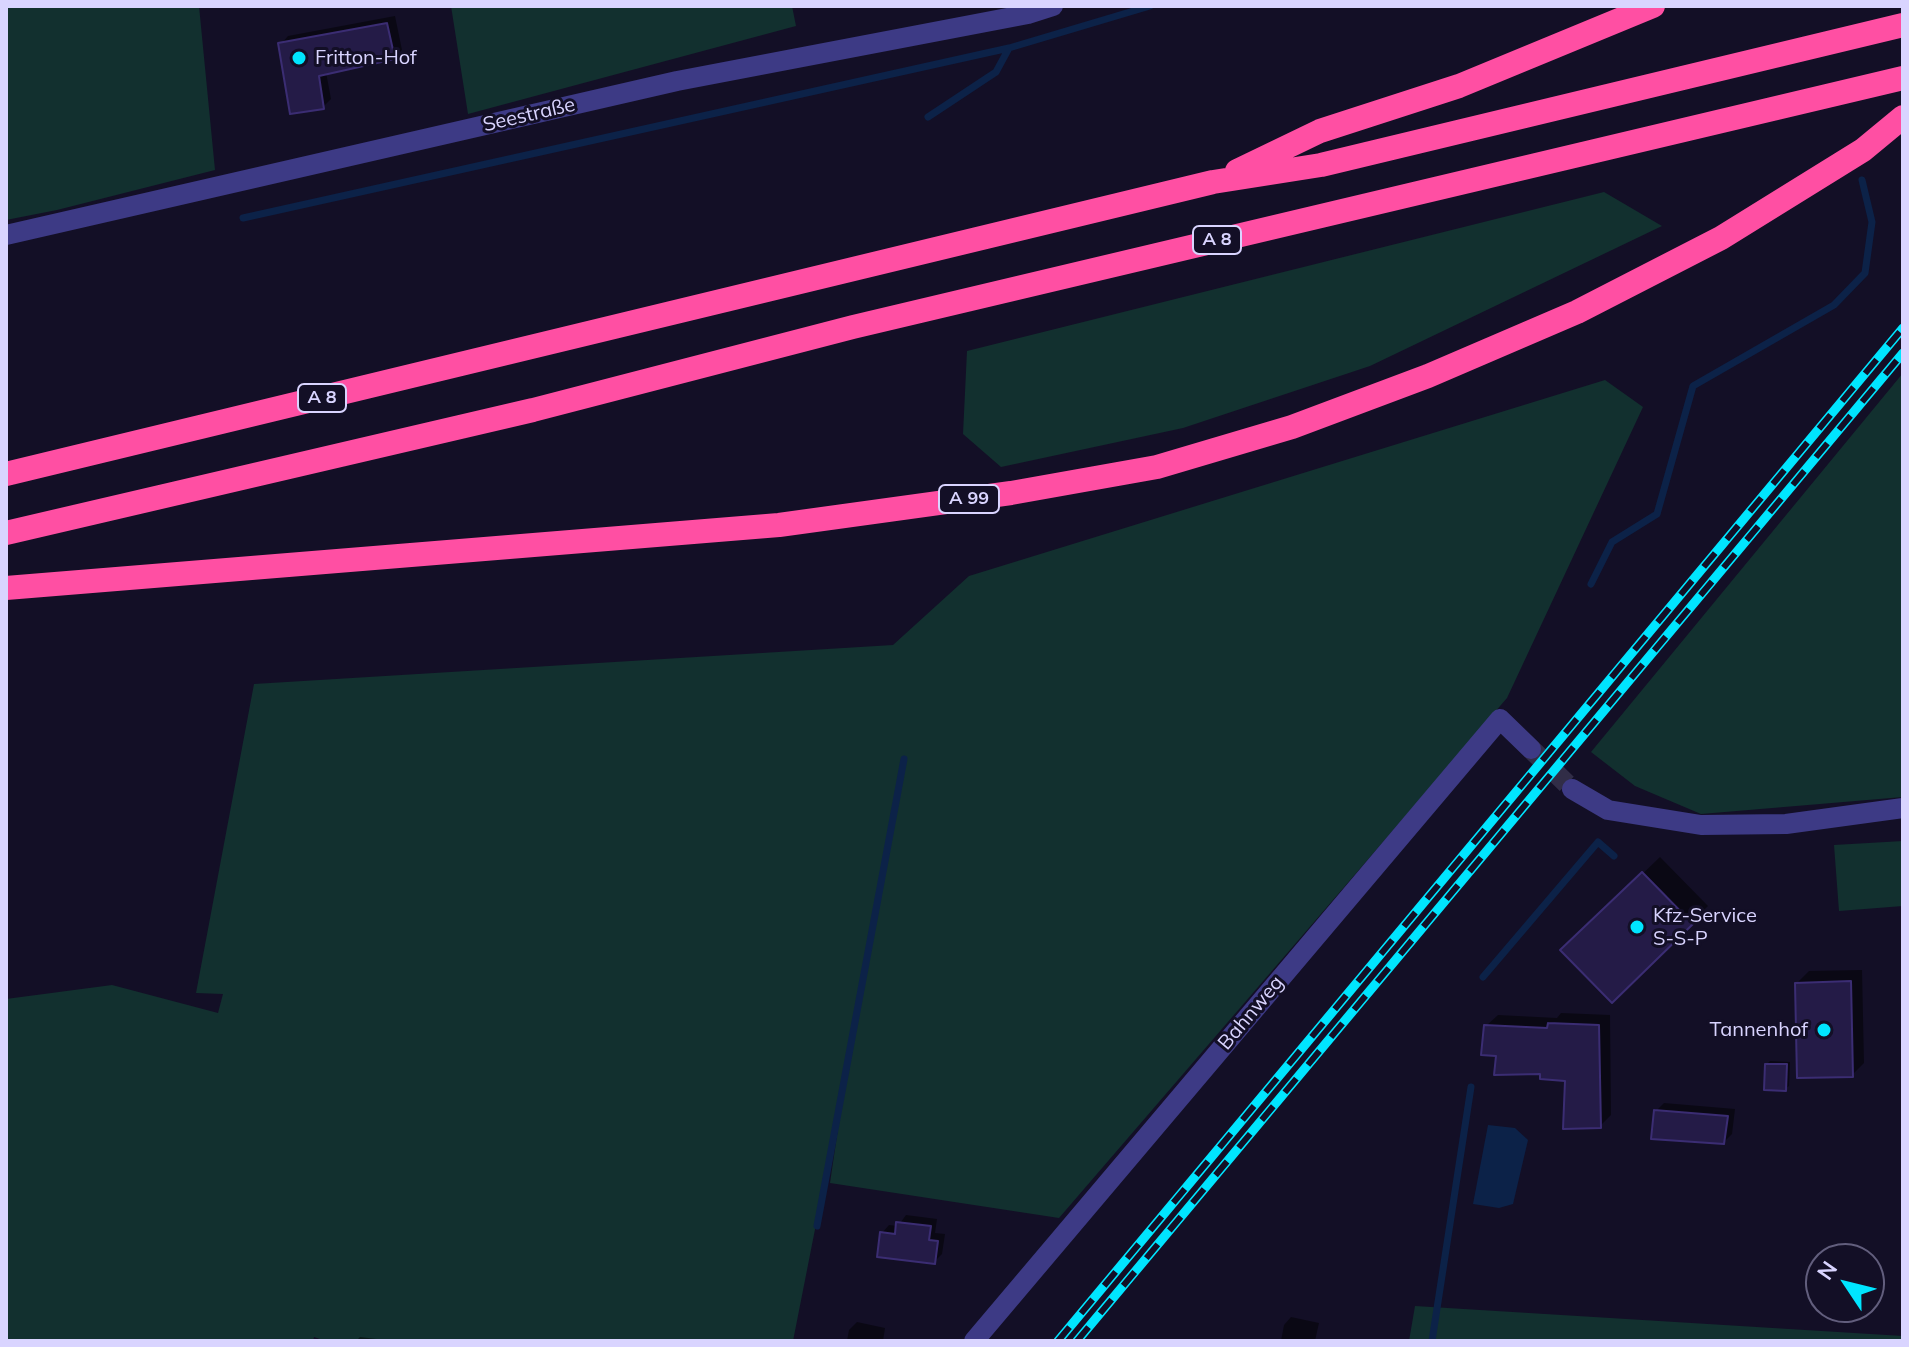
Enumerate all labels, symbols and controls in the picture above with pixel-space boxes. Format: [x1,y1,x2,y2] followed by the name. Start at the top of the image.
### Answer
[315,46,417,70] place label: Fritton-Hof
[290,49,308,67] marker: Fritton-Hof
[481,93,577,137] street label: Seestraße
[1193,226,1241,254] road number: A 8
[298,384,346,412] road number: A 8
[939,485,999,513] road number: A 99
[1653,904,1757,951] place label: Kfz-Service S-S-P
[1628,918,1646,936] marker: Kfz-Service S-S-P
[1213,971,1289,1055] street label: Bahnweg
[1710,1018,1808,1042] place label: Tannenhof
[1815,1021,1833,1039] marker: Tannenhof
[1805,1243,1885,1323] north arrow
[1811,1256,1843,1285] text: N

